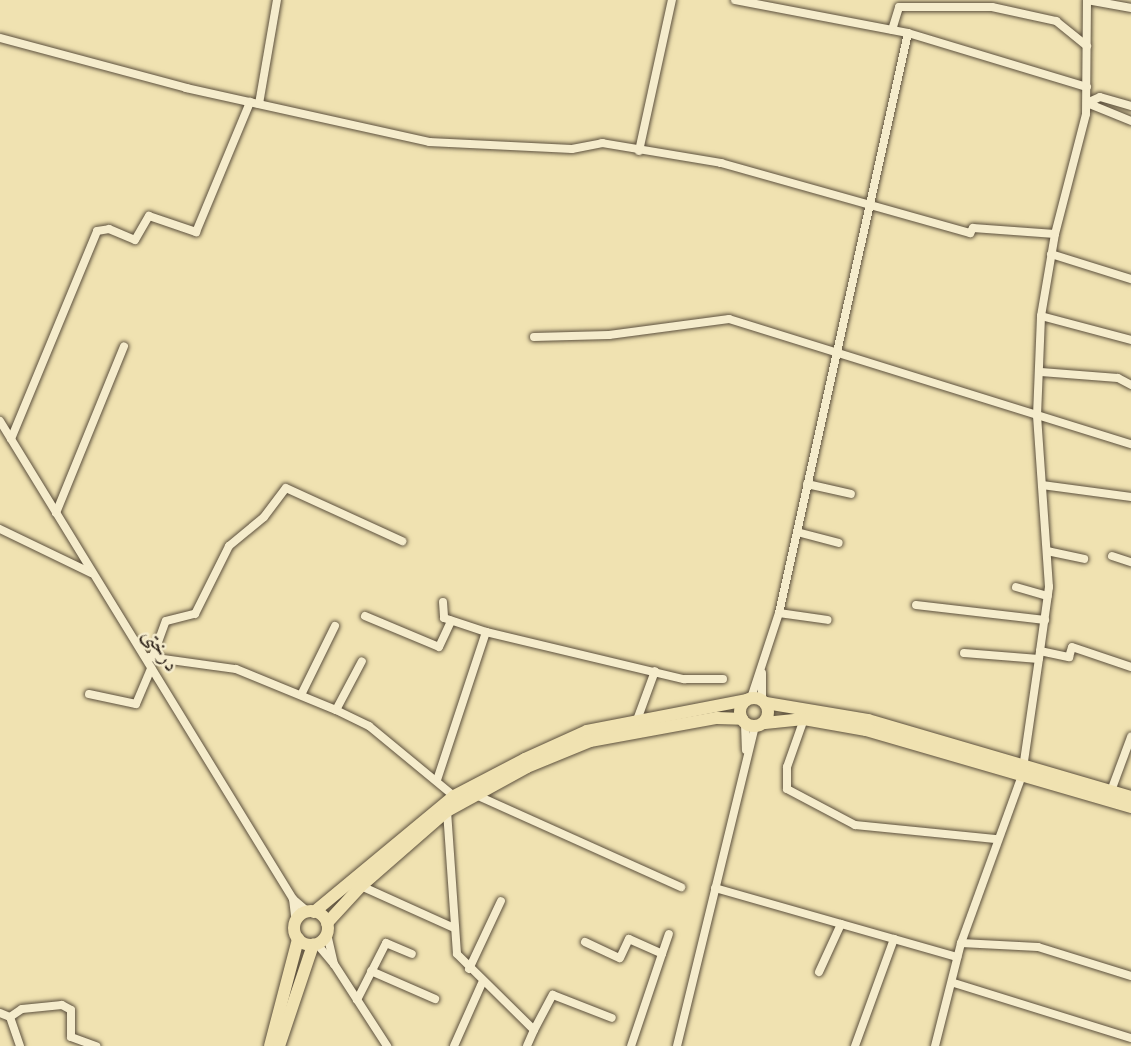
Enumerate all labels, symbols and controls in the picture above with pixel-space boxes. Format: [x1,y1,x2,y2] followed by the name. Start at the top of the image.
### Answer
[138,623,184,677] street label: درختی

